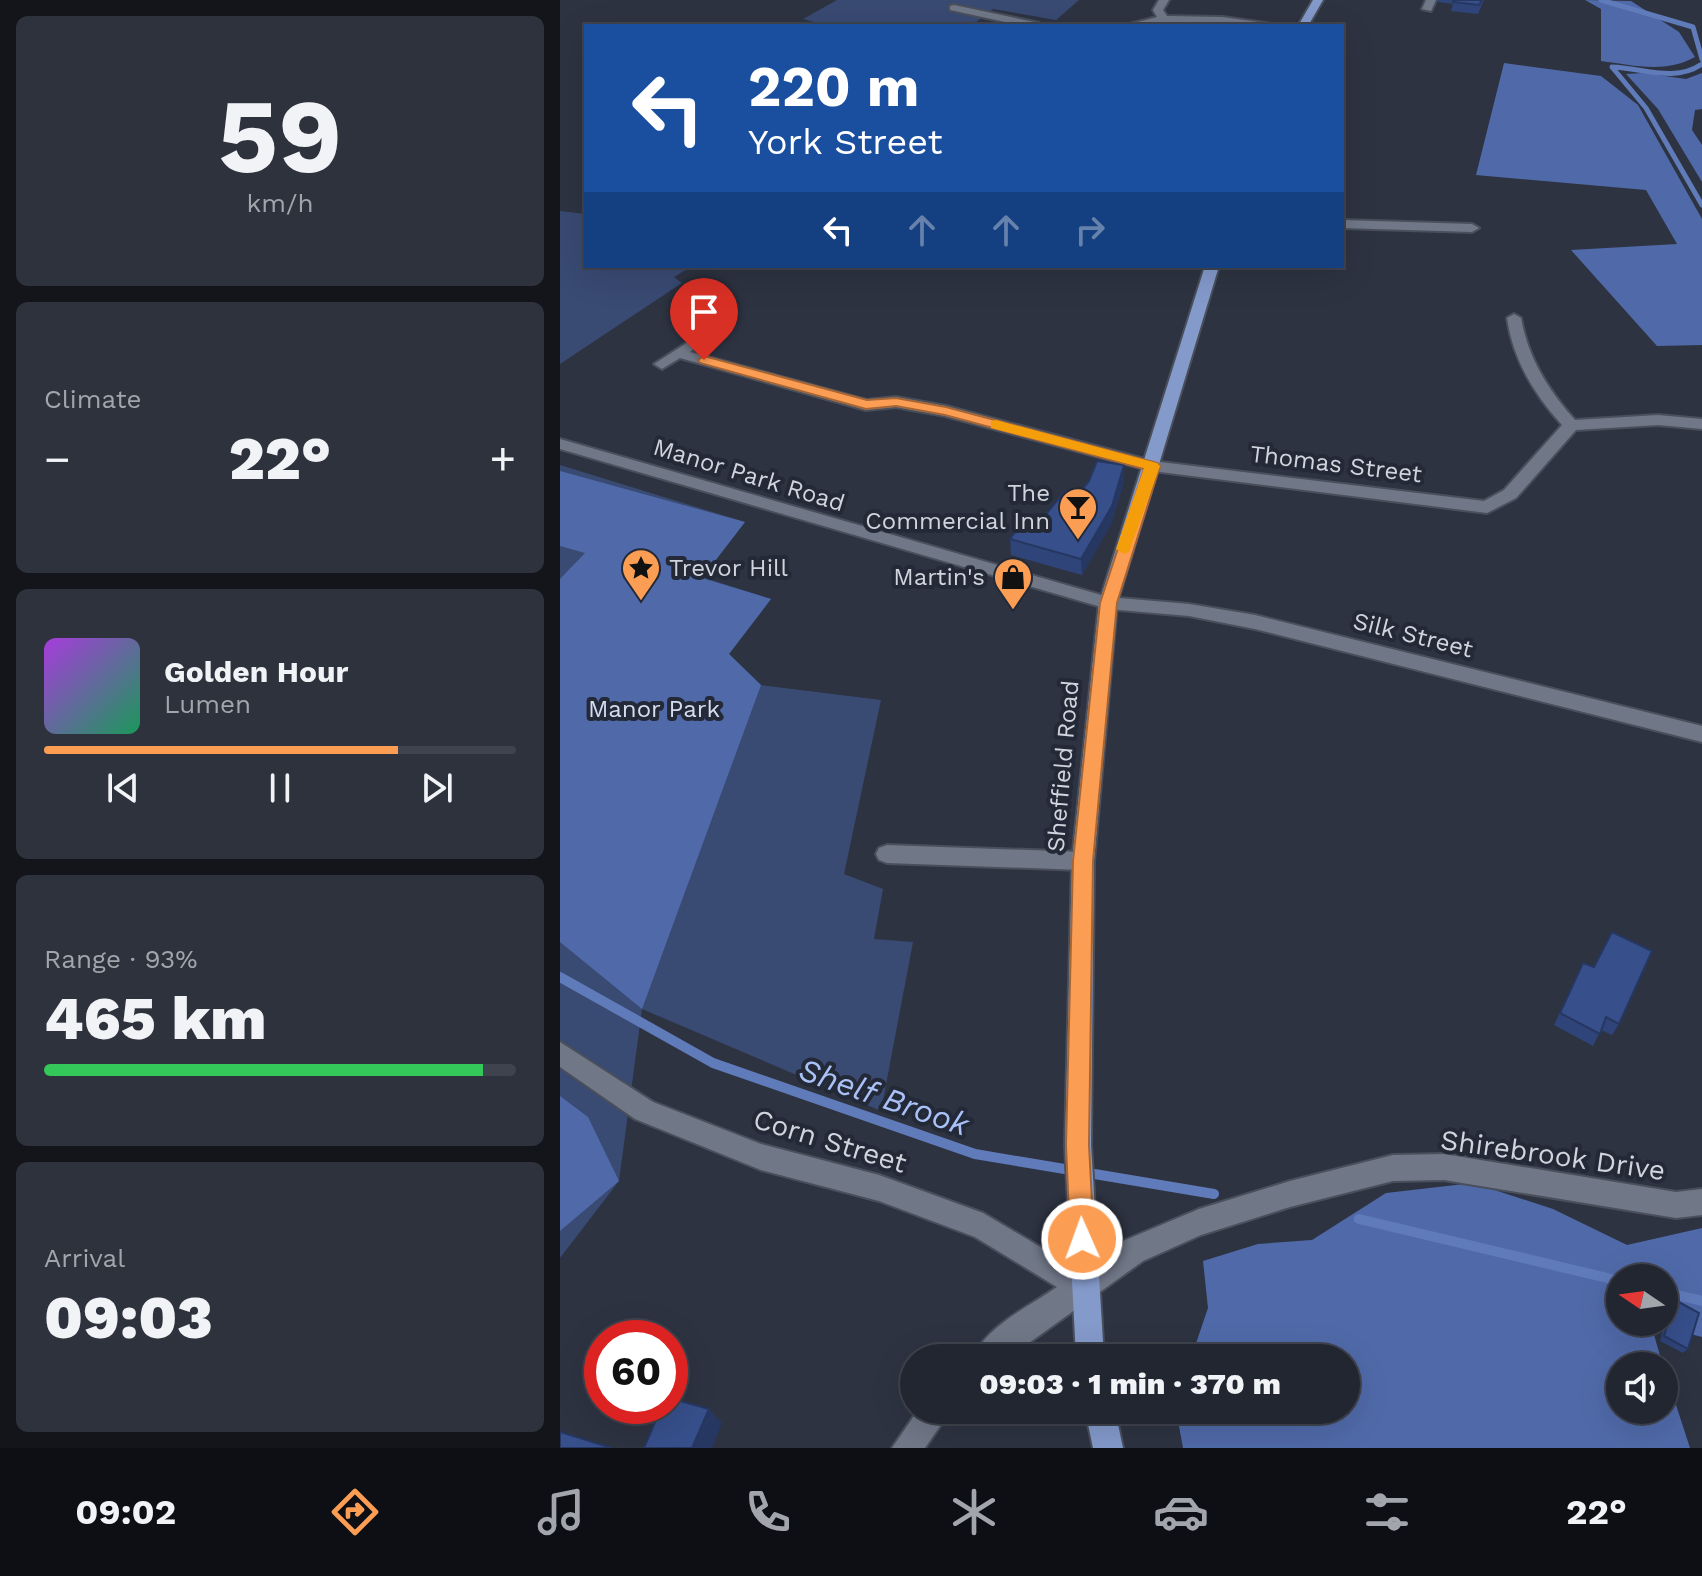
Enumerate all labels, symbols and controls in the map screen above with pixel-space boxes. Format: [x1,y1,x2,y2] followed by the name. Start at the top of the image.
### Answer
[748,54,920,120] text: 220 m
[616,56,720,160] icon: left
[218,75,342,197] text: 59
[748,121,943,163] text: York Street
[247,188,313,218] text: km/h
[816,208,860,252] icon: left
[900,208,944,252] icon: ahead
[984,208,1028,252] icon: ahead
[1068,208,1112,252] icon: right
[670,278,738,360] pin
[682,290,726,334] icon: arrive
[44,384,142,414] text: Climate
[229,423,331,494] text: 22°
[44,433,71,485] text: −
[489,433,516,485] text: +
[650,433,848,517] street label: Manor Park Road
[1249,440,1423,488] street label: Thomas Street
[865,479,1050,535] place label: The Commercial Inn
[1057,486,1099,541] bar icon: The Commercial Inn
[620,547,662,602] place icon: Trevor Hill
[669,554,788,582] place label: Trevor Hill
[992,556,1034,611] shop icon: Martin's
[893,563,985,591] place label: Martin's
[1350,607,1476,663] street label: Silk Street
[164,654,348,689] text: Golden Hour
[1042,679,1084,853] street label: Sheffield Road
[164,689,251,719] text: Lumen
[588,695,721,723] park label: Manor Park
[101,766,145,810] icon: previous
[258,766,302,810] icon: pause
[415,766,459,810] icon: next
[44,944,197,974] text: Range · 93%
[44,983,266,1054] text: 465 km
[794,1050,975,1144] water label: Shelf Brook
[749,1102,911,1180] street label: Corn Street
[1439,1123,1667,1187] street label: Shirebrook Drive
[1040,1197,1124,1281] position arrow
[44,1243,125,1273] text: Arrival
[1606,1264,1678,1336] north arrow
[1606,1264,1678,1424] map controls
[44,1282,213,1353] text: 09:03
[584,1320,688,1424] speed limit sign: 60
[1606,1352,1678,1424] button: sound
[979,1366,1281,1401] text: 09:03 · 1 min · 370 m
[327,1484,383,1540] icon: directions
[533,1484,589,1540] icon: music
[740,1484,796,1540] icon: phone
[946,1484,1002,1540] icon: climate
[1153,1484,1209,1540] icon: car
[1359,1484,1415,1540] icon: filters
[75,1491,176,1533] text: 09:02
[1566,1491,1627,1533] text: 22°

